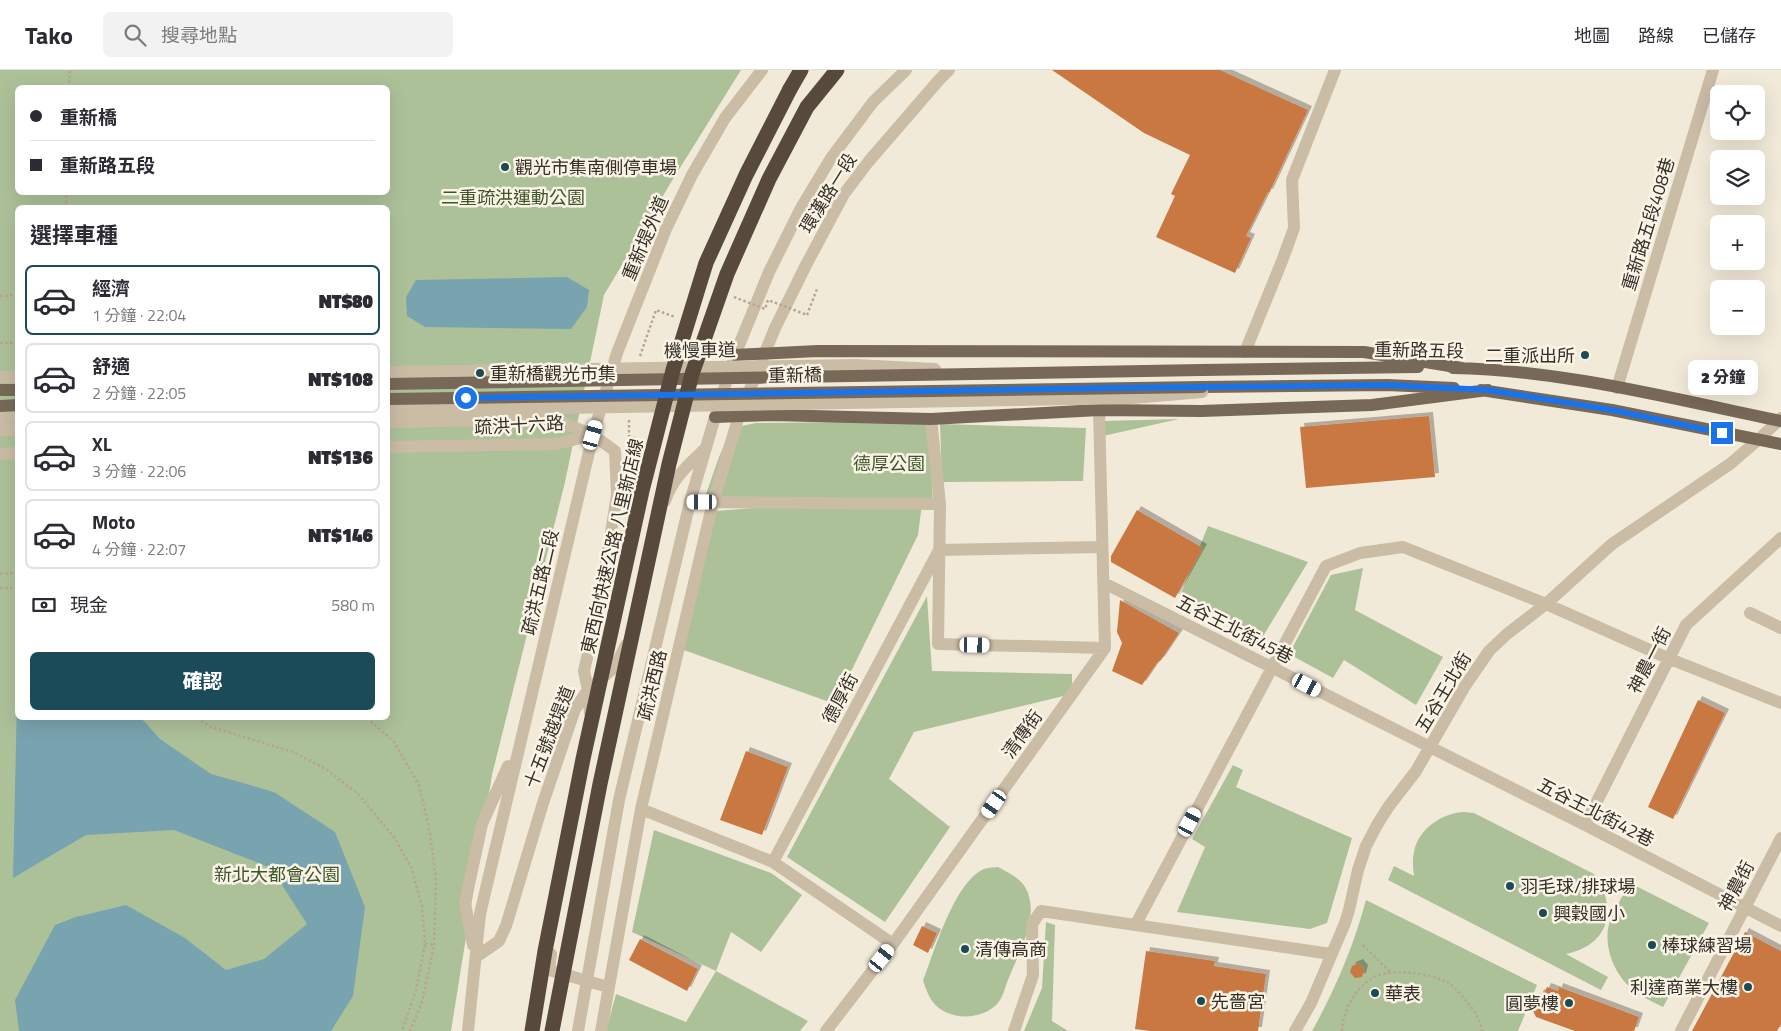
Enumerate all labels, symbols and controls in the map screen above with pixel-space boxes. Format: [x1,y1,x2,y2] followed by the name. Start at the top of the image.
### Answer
[103,12,453,57] search box
[25,17,73,53] text: Tako
[161,20,237,49] text: 搜尋地點
[121,21,149,49] icon: search
[1574,22,1610,49] text: 地圖
[1638,22,1674,49] text: 路線
[1702,22,1756,49] text: 已儲存
[1710,85,1765,335] map controls
[1710,85,1765,140] button: locate
[60,102,117,131] text: 重新橋
[793,148,863,238] street label: 環漢路一段
[60,150,155,179] text: 重新路五段
[1710,150,1765,205] button: layers
[515,154,677,181] place label: 觀光市集南側停車場
[1615,154,1681,294] street label: 重新路五段408巷
[499,161,511,173] marker: 觀光市集南側停車場
[441,184,585,211] park label: 二重疏洪運動公園
[615,191,675,285] street label: 重新堤外道
[1710,215,1765,270] button: +
[30,218,118,252] text: 選擇車種
[92,273,130,302] text: 經濟
[32,278,77,323] icon: car
[1710,280,1765,335] button: −
[319,286,373,315] text: NT$80
[92,303,186,327] text: 1 分鐘 · 22:04
[664,336,736,364] street label: 機慢車道
[1374,336,1464,364] street label: 重新路五段
[1485,342,1575,369] place label: 二重派出所
[1579,349,1591,361] marker: 二重派出所
[92,351,130,380] text: 舒適
[32,356,77,401] icon: car
[490,360,616,387] place label: 重新橋觀光市集
[1687,360,1757,396] callout: 2 分鐘
[768,361,822,389] street label: 重新橋
[308,364,373,393] text: NT$108
[1701,365,1745,389] text: 2 分鐘
[474,367,486,379] marker: 重新橋觀光市集
[92,381,186,405] text: 2 分鐘 · 22:05
[455,387,477,409] route start
[473,409,565,441] street label: 疏洪十六路
[581,419,604,451] car
[1711,422,1733,444] route end
[92,429,112,458] text: XL
[32,434,77,479] icon: car
[574,436,650,656] street label: 東西向快速公路 八里新店線
[308,442,373,471] text: NT$136
[853,450,925,477] park label: 德厚公園
[92,459,186,483] text: 3 分鐘 · 22:06
[687,495,717,510] car
[92,507,135,536] text: Moto
[32,512,77,557] icon: car
[308,520,373,549] text: NT$146
[515,526,565,638] street label: 疏洪五路二段
[92,537,186,561] text: 4 分鐘 · 22:07
[1172,588,1298,670] street label: 五谷王北街45巷
[70,590,108,619] text: 現金
[30,591,58,619] icon: cash
[331,593,375,617] text: 580 m
[1621,622,1677,698] street label: 神農一街
[959,637,990,653] car
[1408,646,1478,738] street label: 五谷王北街
[631,647,673,723] street label: 疏洪西路
[30,652,375,710] button: 確認
[815,668,865,728] street label: 德厚街
[1290,672,1323,698] car
[517,682,581,792] street label: 十五號越堤道
[995,704,1049,764] street label: 清傳街
[1533,771,1659,853] street label: 五谷王北街42巷
[979,787,1008,821] car
[1176,805,1203,839] car
[1711,856,1761,916] street label: 神農街
[214,861,340,888] park label: 新北大都會公園
[1520,873,1635,900] place label: 羽毛球/排球場
[1504,880,1516,892] marker: 羽毛球/排球場
[1553,900,1625,927] place label: 興穀國小
[1537,907,1549,919] marker: 興穀國小
[1662,932,1752,959] place label: 棒球練習場
[975,936,1047,963] place label: 清傳高商
[1646,939,1658,951] marker: 棒球練習場
[866,942,897,974] car
[959,943,971,955] marker: 清傳高商
[1630,974,1738,1001] place label: 利達商業大樓
[1385,980,1421,1007] place label: 華表
[1742,981,1754,993] marker: 利達商業大樓
[1369,987,1381,999] marker: 華表
[1211,988,1265,1015] place label: 先嗇宮
[1505,990,1559,1017] place label: 圓夢樓
[1195,995,1207,1007] marker: 先嗇宮
[1563,997,1575,1009] marker: 圓夢樓

